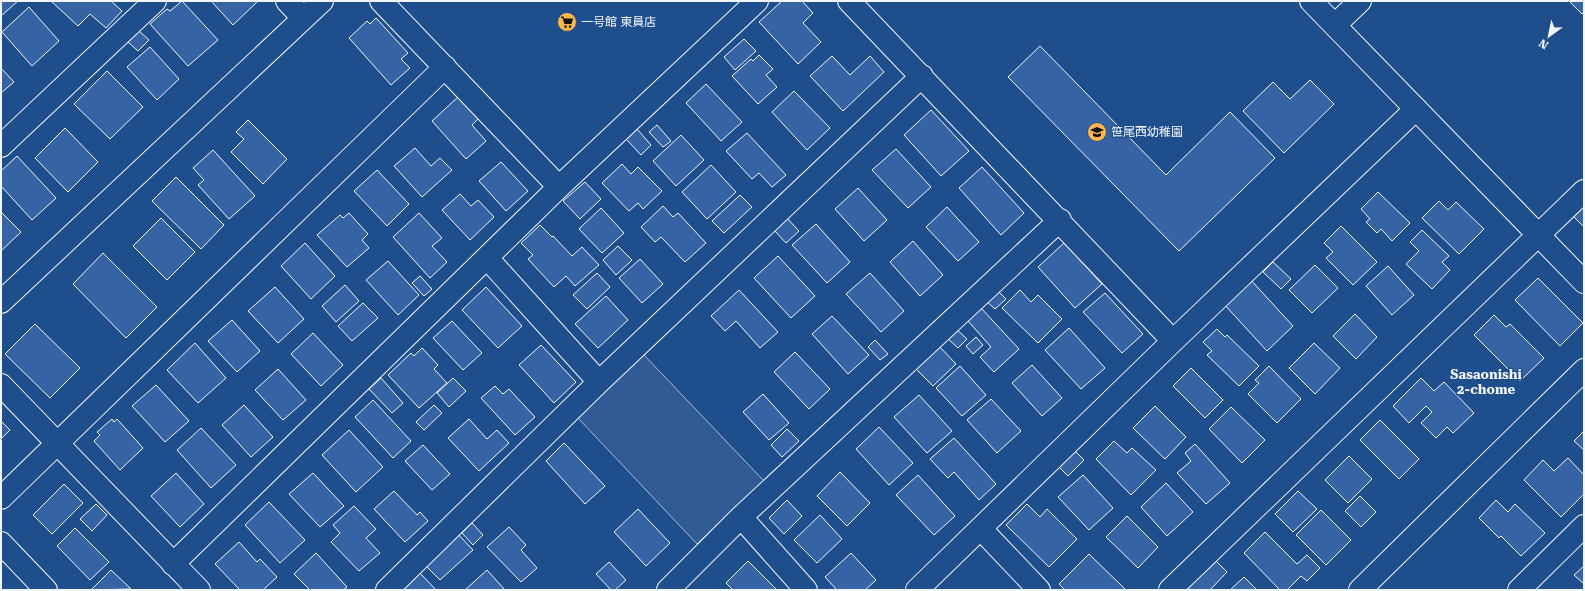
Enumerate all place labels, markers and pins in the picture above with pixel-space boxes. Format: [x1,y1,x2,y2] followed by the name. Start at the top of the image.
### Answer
[556,11,578,33] supermarket icon: 一号館 東員店
[581,15,656,29] place label: 一号館 東員店
[1086,121,1108,143] school or university icon: 笹尾西幼稚園
[1111,125,1183,139] place label: 笹尾西幼稚園

